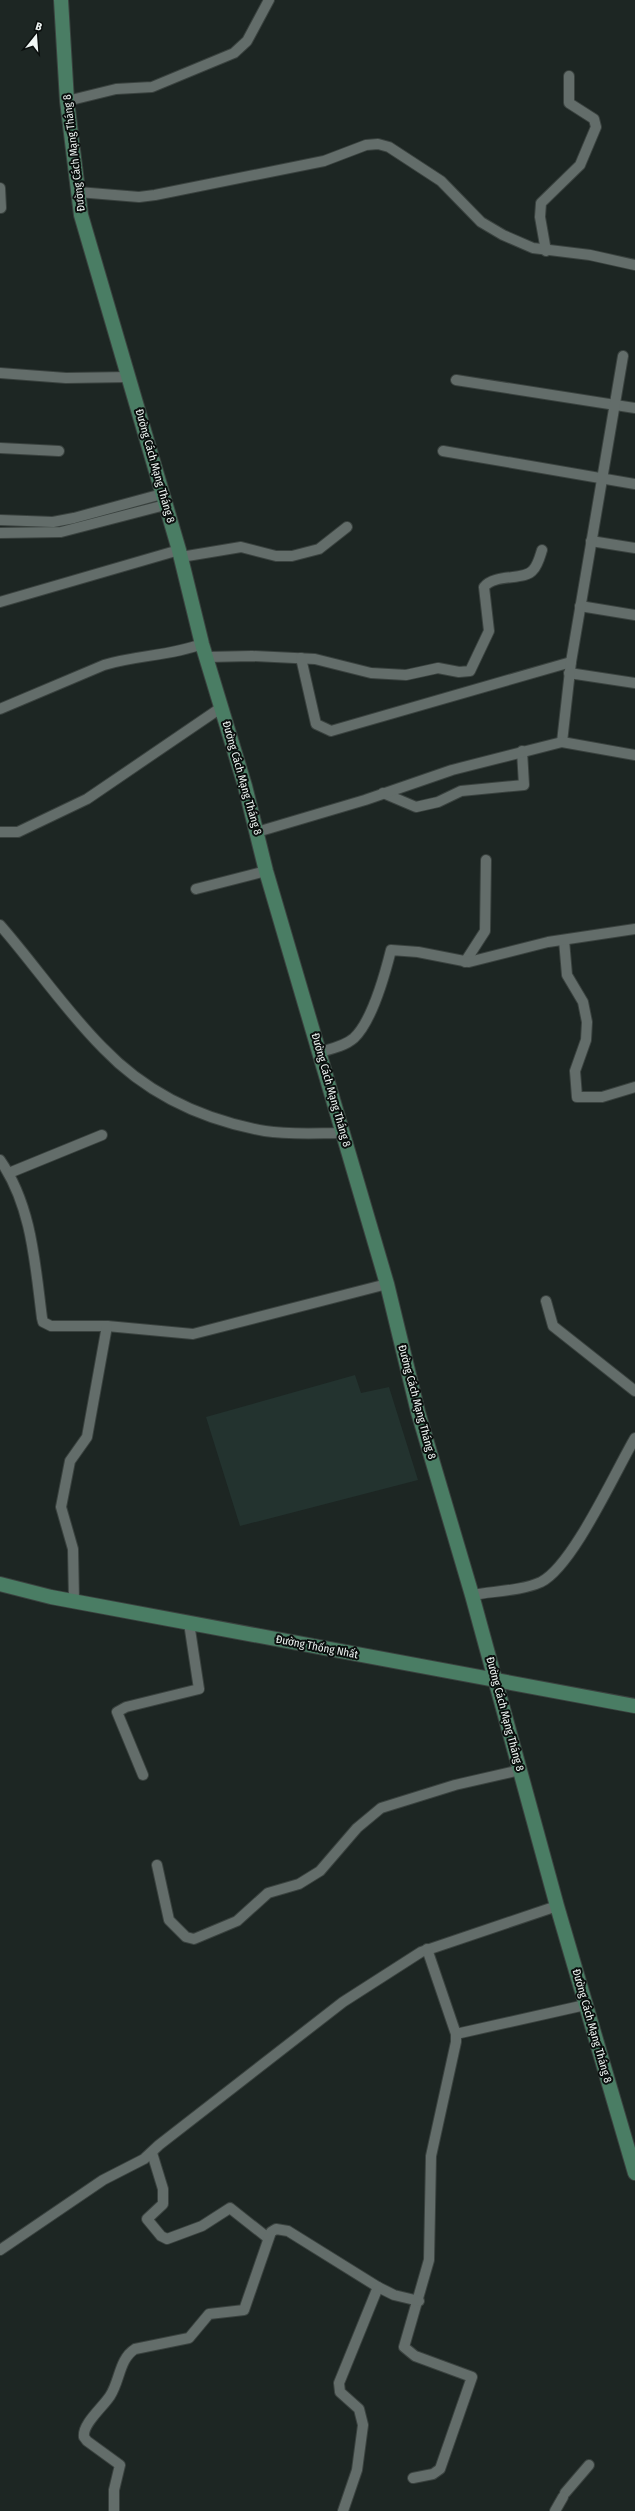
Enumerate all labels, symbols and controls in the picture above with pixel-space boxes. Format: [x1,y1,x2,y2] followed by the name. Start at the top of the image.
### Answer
[16,16,56,56] north arrow
[34,20,44,34] text: B
[60,93,88,212] street label: Đường Cách Mạng Tháng 8
[132,408,178,525] street label: Đường Cách Mạng Tháng 8
[219,720,265,837] street label: Đường Cách Mạng Tháng 8
[308,1032,354,1149] street label: Đường Cách Mạng Tháng 8
[395,1343,439,1461] street label: Đường Cách Mạng Tháng 8
[275,1633,360,1661] street label: Đường Thống Nhất
[483,1655,527,1773] street label: Đường Cách Mạng Tháng 8
[569,1968,615,2085] street label: Đường Cách Mạng Tháng 8

